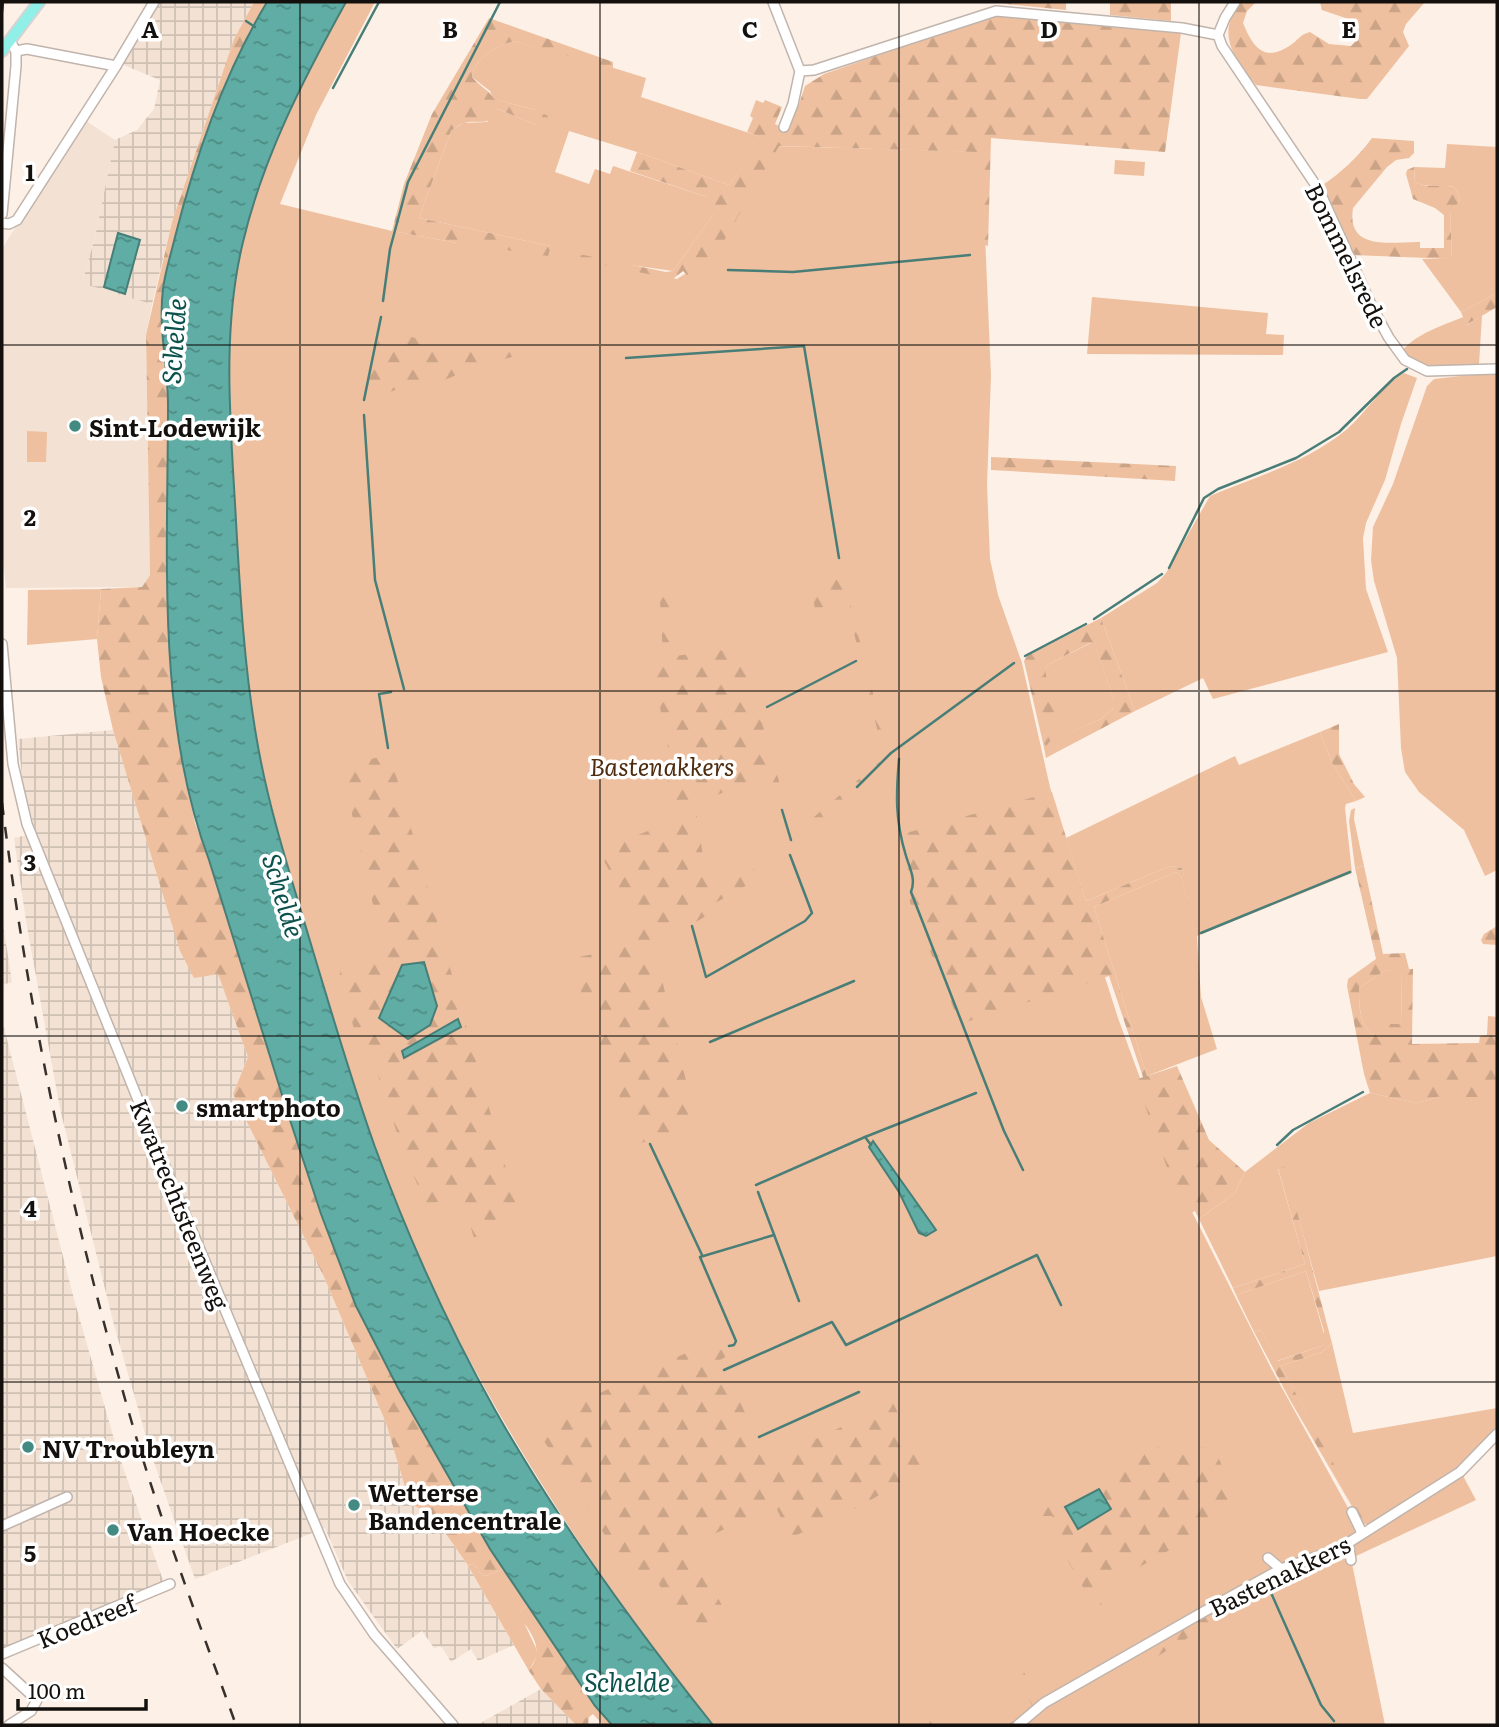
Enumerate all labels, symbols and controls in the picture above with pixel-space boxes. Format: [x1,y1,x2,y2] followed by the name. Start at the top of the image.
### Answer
[141,11,159,45] text: A
[442,11,458,45] text: B
[742,11,758,45] text: C
[1040,11,1058,45] text: D
[1341,11,1357,45] text: E
[25,154,35,188] text: 1
[1298,177,1398,333] street label: Bommelsrede
[150,297,194,385] water label: Schelde
[89,409,262,444] place label: Sint-Lodewijk
[67,418,83,434] marker: Sint-Lodewijk
[24,499,36,533] text: 2
[590,748,734,783] park label: Bastenakkers
[24,844,36,878] text: 3
[254,848,316,942] water label: Schelde
[196,1089,341,1124] place label: smartphoto
[123,1094,239,1315] street label: Kwatrechtsteenweg
[174,1098,190,1114] marker: smartphoto
[23,1190,37,1224] text: 4
[42,1430,215,1465] place label: NV Troubleyn
[20,1439,36,1455] marker: NV Troubleyn
[368,1474,562,1537] place label: Wetterse Bandencentrale
[346,1497,362,1513] marker: Wetterse Bandencentrale
[127,1513,269,1548] place label: Van Hoecke
[105,1522,121,1538] marker: Van Hoecke
[1202,1526,1356,1624] street label: Bastenakkers
[24,1535,36,1569] text: 5
[31,1584,142,1656] street label: Koedreef
[584,1661,670,1700] water label: Schelde
[18,1668,145,1712] scale bar
[28,1674,85,1705] text: 100 m

